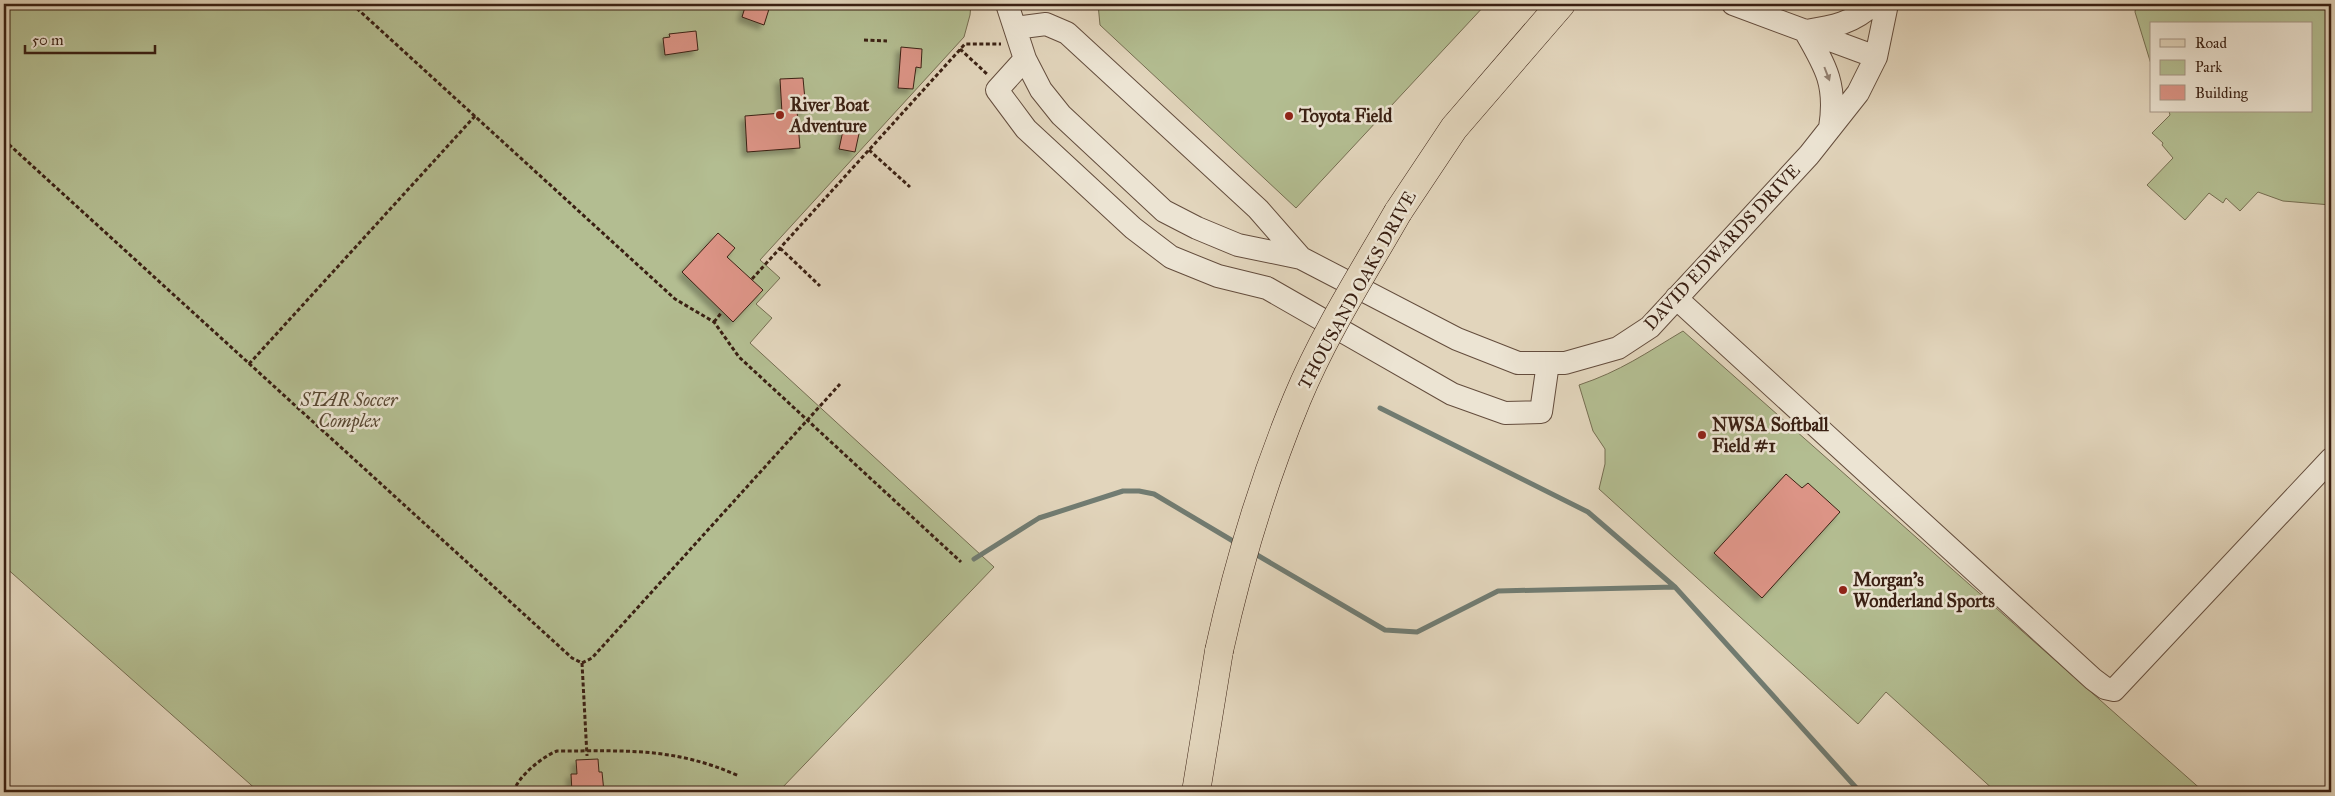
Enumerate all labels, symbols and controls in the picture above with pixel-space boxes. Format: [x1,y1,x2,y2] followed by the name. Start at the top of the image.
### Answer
[25,22,155,54] scale bar
[2150,22,2312,112] legend
[32,31,64,49] text: 50 m
[2195,34,2227,52] text: Road
[2195,58,2222,76] text: Park
[1824,67,1832,81] one-way arrow
[2195,84,2249,102] text: Building
[789,94,870,137] place label: River Boat Adventure
[1298,105,1393,128] place label: Toyota Field
[774,109,786,121] marker: River Boat Adventure
[1283,110,1295,122] marker: Toyota Field
[1639,159,1805,335] street label: DAVID EDWARDS DRIVE
[1293,187,1421,393] street label: THOUSAND OAKS DRIVE
[300,389,399,433] park label: STAR Soccer Complex
[1712,414,1830,457] place label: NWSA Softball Field #1
[1696,429,1708,441] marker: NWSA Softball Field #1
[1853,569,1995,613] place label: Morgan’s Wonderland Sports
[1837,584,1849,596] marker: Morgan’s Wonderland Sports

